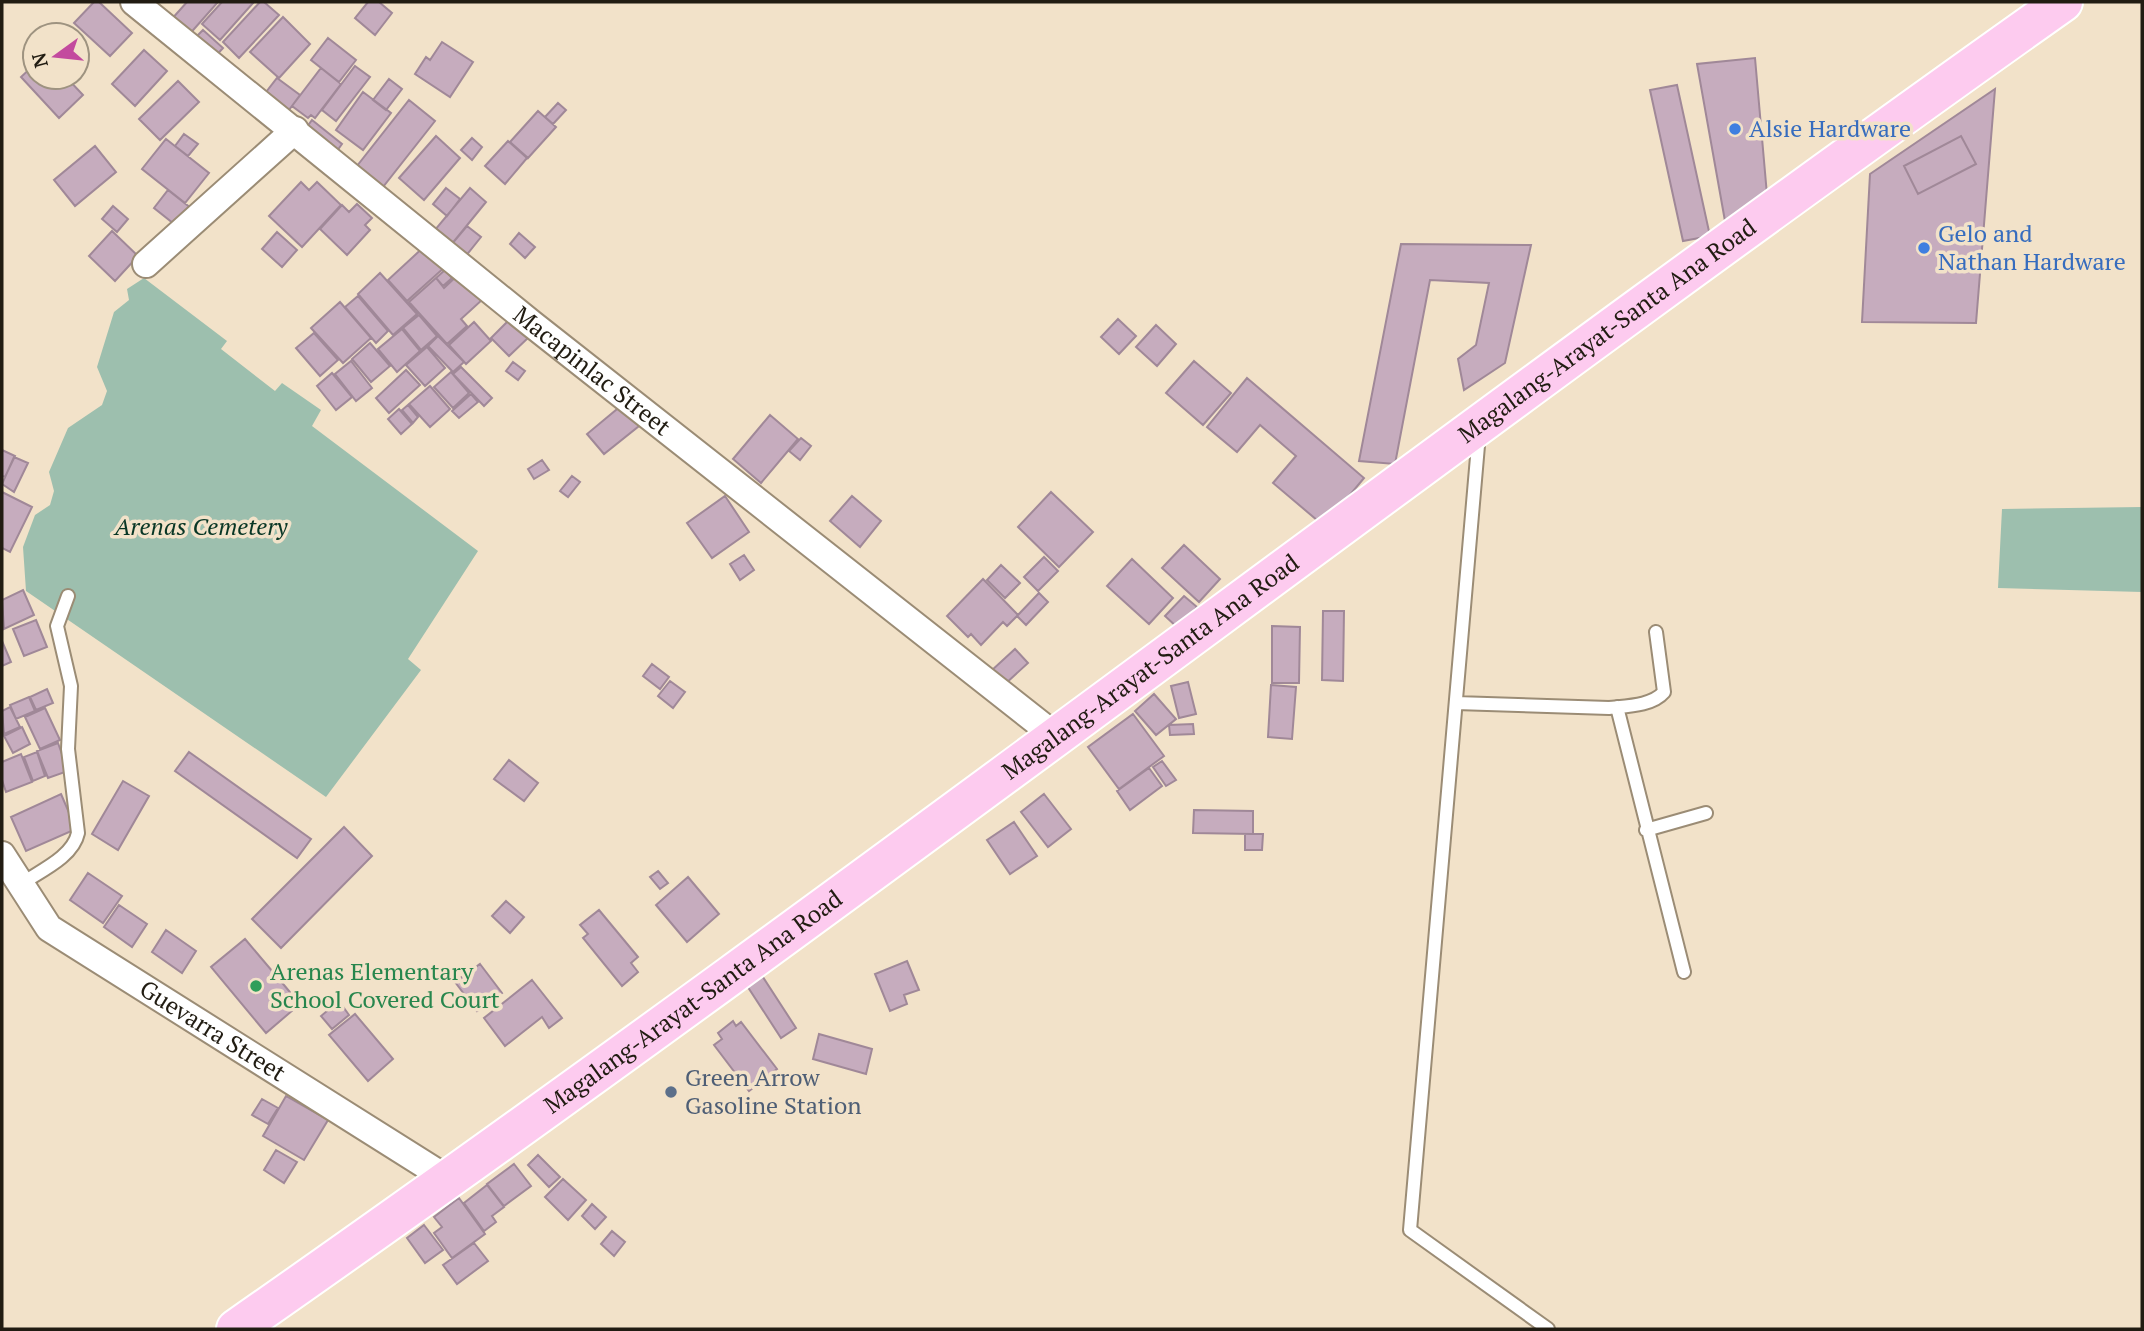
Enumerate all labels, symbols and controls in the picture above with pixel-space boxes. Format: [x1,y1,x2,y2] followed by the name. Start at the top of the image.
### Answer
[21,21,91,91] north arrow
[25,50,53,71] text: N
[1749,112,1911,144] place label: Alsie Hardware
[1727,121,1743,137] marker: Alsie Hardware
[1451,211,1762,450] street label: Magalang-Arayat-Santa Ana Road
[1938,217,2126,277] place label: Gelo and Nathan Hardware
[1916,240,1932,256] marker: Gelo and Nathan Hardware
[507,298,678,442] street label: Macapinlac Street
[113,510,288,542] park label: Arenas Cemetery
[995,546,1305,786] street label: Magalang-Arayat-Santa Ana Road
[537,882,848,1120] street label: Magalang-Arayat-Santa Ana Road
[270,955,500,1015] place label: Arenas Elementary School Covered Court
[134,972,292,1088] street label: Guevarra Street
[248,978,264,994] marker: Arenas Elementary School Covered Court
[685,1061,861,1121] place label: Green Arrow Gasoline Station
[663,1084,679,1100] marker: Green Arrow Gasoline Station

